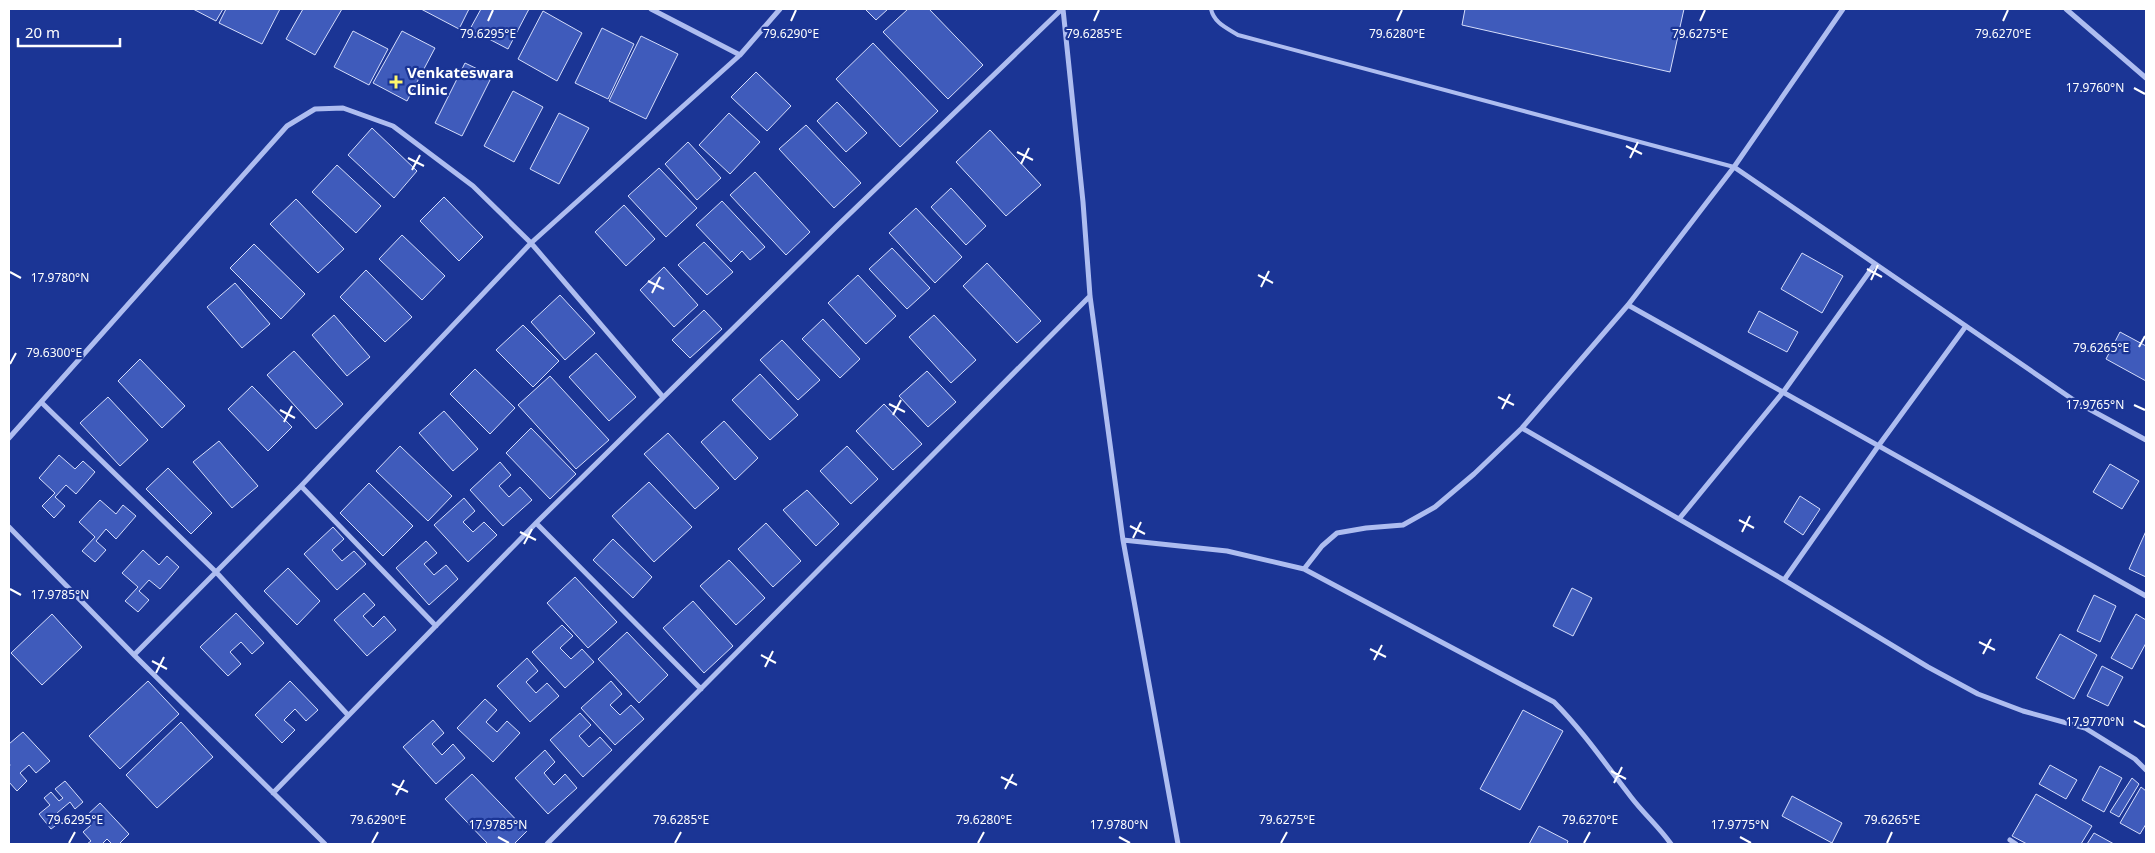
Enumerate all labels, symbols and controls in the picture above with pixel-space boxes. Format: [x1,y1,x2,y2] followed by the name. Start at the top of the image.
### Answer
[18,15,120,47] scale bar
[25,22,60,42] text: 20 m
[460,25,516,42] text: 79.6295°E
[763,25,819,42] text: 79.6290°E
[1066,25,1122,42] text: 79.6285°E
[1369,25,1425,42] text: 79.6280°E
[1672,25,1728,42] text: 79.6275°E
[1975,25,2031,42] text: 79.6270°E
[407,62,514,99] place label: Venkateswara Clinic
[389,75,403,89] marker: Venkateswara Clinic
[2066,79,2124,96] text: 17.9760°N
[31,269,89,286] text: 17.9780°N
[2073,339,2129,356] text: 79.6265°E
[26,344,82,361] text: 79.6300°E
[2066,396,2124,413] text: 17.9765°N
[31,586,89,603] text: 17.9785°N
[2066,713,2124,730] text: 17.9770°N
[47,811,103,828] text: 79.6295°E
[350,811,406,828] text: 79.6290°E
[653,811,709,828] text: 79.6285°E
[956,811,1012,828] text: 79.6280°E
[1259,811,1315,828] text: 79.6275°E
[1562,811,1618,828] text: 79.6270°E
[1864,811,1920,828] text: 79.6265°E
[469,816,527,833] text: 17.9785°N
[1090,816,1148,833] text: 17.9780°N
[1711,816,1769,833] text: 17.9775°N

